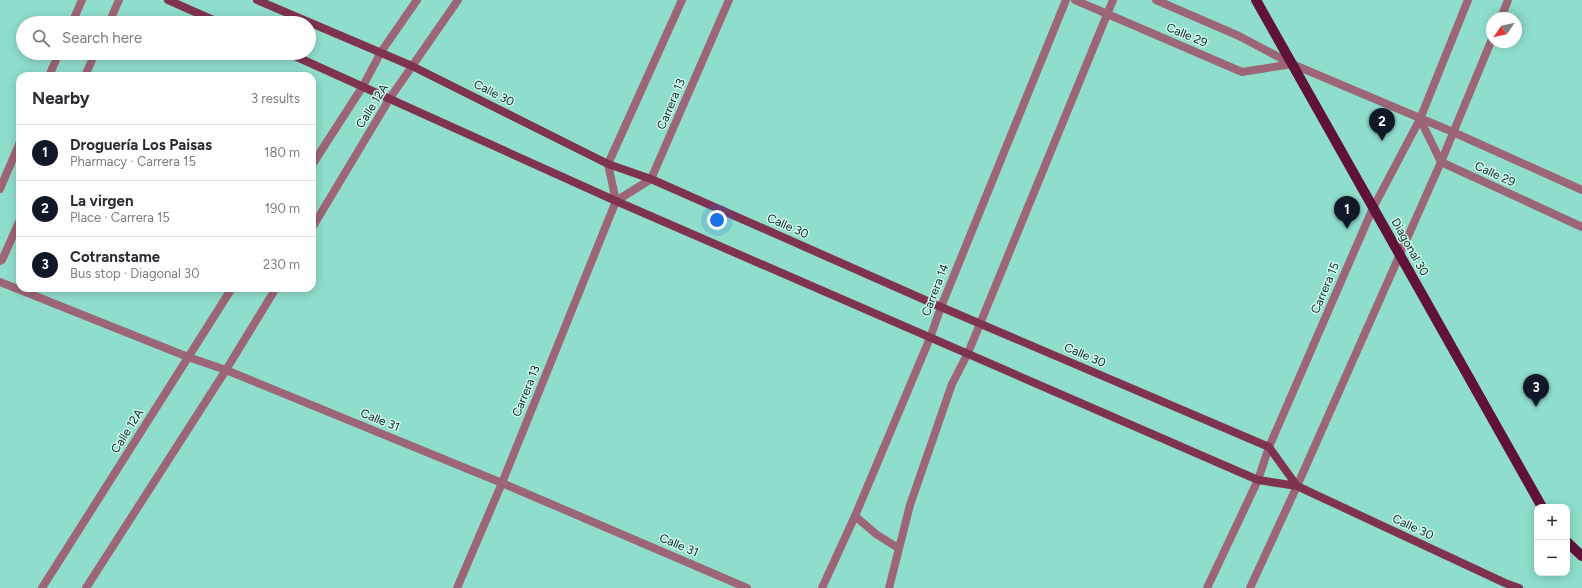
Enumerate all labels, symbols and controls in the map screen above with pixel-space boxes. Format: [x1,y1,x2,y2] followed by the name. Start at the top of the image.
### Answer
[1486,12,1522,48] north arrow
[16,16,316,60] search box
[1164,20,1210,50] street label: Calle 29
[30,27,52,49] icon: search
[62,29,142,47] text: Search here
[654,76,688,132] street label: Carrera 13
[471,77,517,109] street label: Calle 30
[353,81,391,131] street label: Calle 12A
[32,88,90,108] text: Nearby
[251,91,300,106] text: 3 results
[1369,108,1395,141] pin: 2
[70,136,212,154] text: Droguería Los Paisas
[42,145,48,160] text: 1
[264,145,300,160] text: 180 m
[70,154,196,169] text: Pharmacy · Carrera 15
[1473,159,1518,190] street label: Calle 29
[70,192,133,210] text: La virgen
[1334,196,1360,229] pin: 1
[41,201,49,216] text: 2
[265,201,300,216] text: 190 m
[70,210,170,225] text: Place · Carrera 15
[707,210,727,230] your location
[765,211,811,241] street label: Calle 30
[1388,216,1432,279] street label: Diagonal 30
[70,248,160,266] text: Cotranstame
[41,257,49,272] text: 3
[263,257,300,272] text: 230 m
[1308,260,1342,316] street label: Carrera 15
[919,261,952,318] street label: Carrera 14
[70,266,199,281] text: Bus stop · Diagonal 30
[1062,340,1108,370] street label: Calle 30
[509,363,543,419] street label: Carrera 13
[1523,374,1549,407] pin: 3
[108,406,146,456] street label: Calle 12A
[358,406,402,434] street label: Calle 31
[1534,504,1570,576] map controls
[1534,504,1570,540] button: +
[1390,511,1436,543] street label: Calle 30
[657,531,701,559] street label: Calle 31
[1534,540,1570,576] button: −

